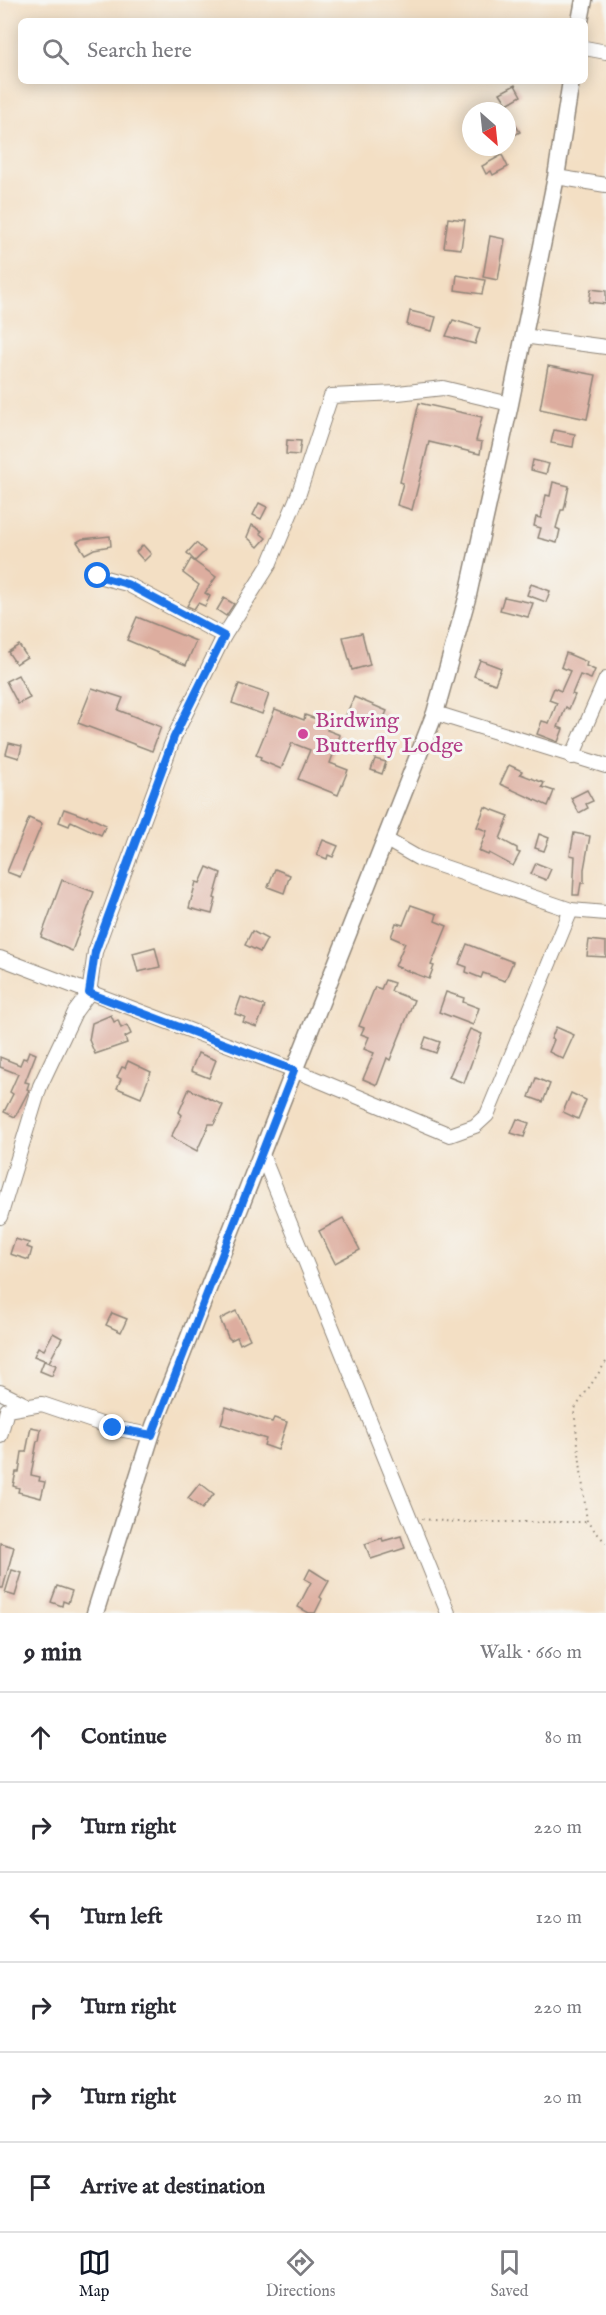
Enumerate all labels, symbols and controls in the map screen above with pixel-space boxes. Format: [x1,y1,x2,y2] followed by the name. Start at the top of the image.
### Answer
[18,18,588,84] search box
[39,35,72,68] icon: search
[87,37,192,65] text: Search here
[462,102,516,156] north arrow
[84,562,110,588] route start
[315,707,463,760] place label: Birdwing Butterfly Lodge
[296,727,310,741] marker: Birdwing Butterfly Lodge
[99,1414,125,1440] route end
[24,1636,82,1669] text: 9 min
[480,1640,582,1665] text: Walk · 660 m
[24,1721,57,1754] icon: ahead
[81,1723,167,1751] text: Continue
[545,1725,582,1750] text: 80 m
[24,1811,57,1844] icon: right
[81,1813,176,1841] text: Turn right
[534,1815,582,1840] text: 220 m
[24,1901,57,1934] icon: left
[81,1903,163,1931] text: Turn left
[536,1905,582,1930] text: 120 m
[24,1991,57,2024] icon: right
[81,1993,176,2021] text: Turn right
[534,1995,582,2020] text: 220 m
[24,2081,57,2114] icon: right
[81,2083,176,2111] text: Turn right
[543,2085,582,2110] text: 20 m
[24,2171,57,2204] icon: arrive
[81,2173,265,2201] text: Arrive at destination
[78,2246,111,2302] tab: Map
[266,2246,335,2302] tab: Directions
[491,2246,528,2302] tab: Saved

